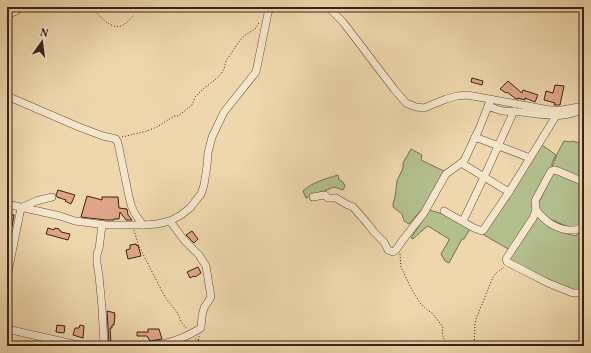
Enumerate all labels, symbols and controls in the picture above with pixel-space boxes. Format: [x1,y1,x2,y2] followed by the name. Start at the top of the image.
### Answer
[22,22,62,62] north arrow
[38,26,50,42] text: N

